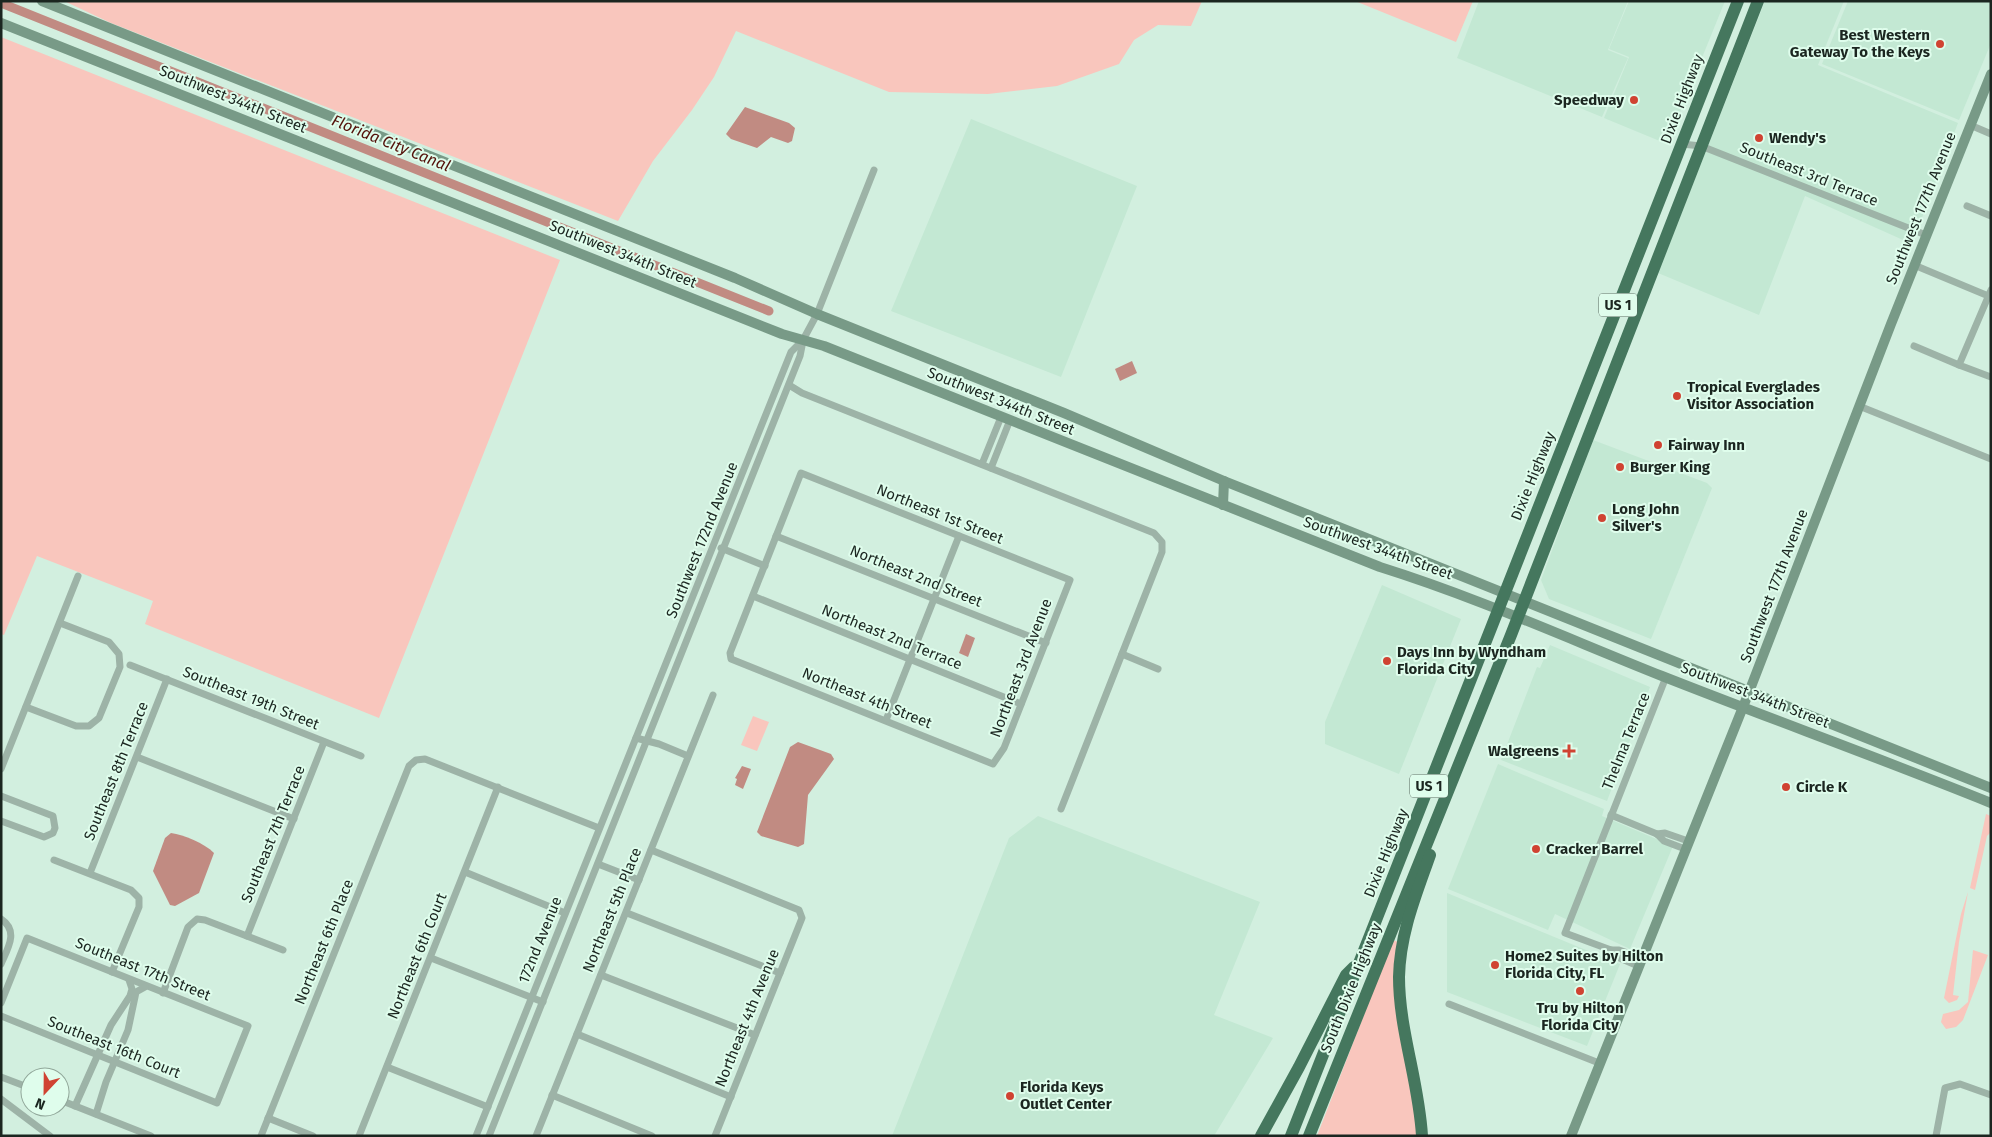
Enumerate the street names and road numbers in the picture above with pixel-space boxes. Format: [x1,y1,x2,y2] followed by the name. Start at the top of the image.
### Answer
[1657,51,1708,146] street label: Dixie Highway
[157,61,310,137] street label: Southwest 344th Street
[1882,129,1960,287] street label: Southwest 177th Avenue
[1737,138,1881,210] street label: Southeast 3rd Terrace
[547,216,700,292] street label: Southwest 344th Street
[1599,294,1637,316] road number: US 1
[925,363,1078,439] street label: Southwest 344th Street
[1507,428,1559,523] street label: Dixie Highway
[662,459,742,621] street label: Southwest 172nd Avenue
[874,480,1006,548] street label: Northeast 1st Street
[1736,507,1812,665] street label: Southwest 177th Avenue
[1301,513,1456,584] street label: Southwest 344th Street
[847,541,985,611] street label: Northeast 2nd Street
[986,596,1056,740] street label: Northeast 3rd Avenue
[819,601,965,673] street label: Northeast 2nd Terrace
[1678,658,1832,732] street label: Southwest 344th Street
[180,662,322,734] street label: Southeast 19th Street
[800,664,935,732] street label: Northeast 4th Street
[1598,690,1654,792] street label: Thelma Terrace
[80,699,152,843] street label: Southeast 8th Terrace
[237,763,309,905] street label: Southeast 7th Terrace
[1410,774,1448,798] road number: US 1
[1360,805,1412,900] street label: Dixie Highway
[579,845,645,975] street label: Northeast 5th Place
[291,877,357,1007] street label: Northeast 6th Place
[383,890,451,1022] street label: Northeast 6th Court
[514,894,566,986] street label: 172nd Avenue
[1317,920,1385,1055] street label: South Dixie Highway
[73,934,214,1005] street label: Southeast 17th Street
[711,946,783,1090] street label: Northeast 4th Avenue
[45,1012,184,1082] street label: Southeast 16th Court

